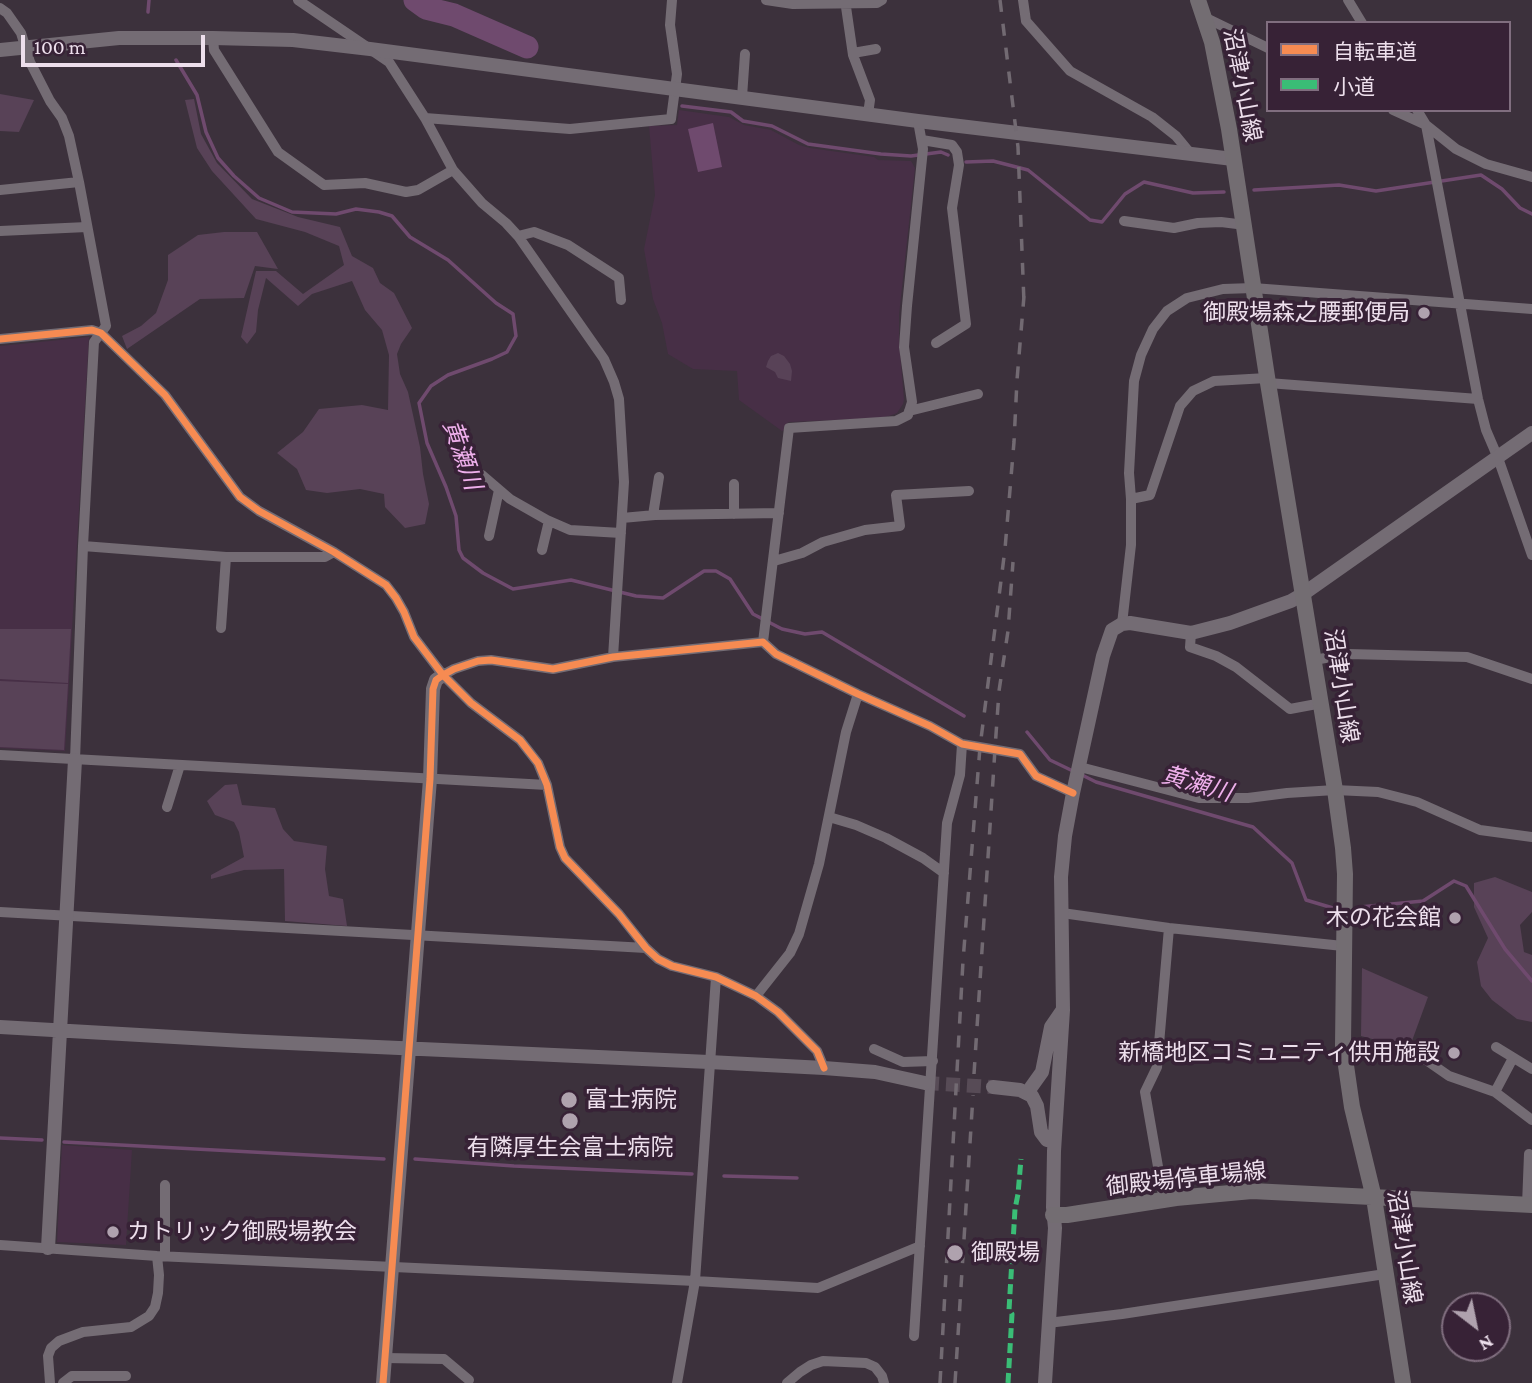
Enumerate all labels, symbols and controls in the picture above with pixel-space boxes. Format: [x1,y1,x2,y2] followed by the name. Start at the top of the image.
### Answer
[24,21,208,65] scale bar
[1266,21,1511,112] legend
[1217,26,1267,144] street label: 沼津小山線
[34,35,86,59] text: 100 m
[1333,40,1417,64] text: 自転車道
[1333,75,1375,99] text: 小道
[1203,299,1410,327] place label: 御殿場森之腰郵便局
[1416,305,1432,321] marker: 御殿場森之腰郵便局
[437,416,487,494] water label: 黄瀬川
[1318,627,1364,745] street label: 沼津小山線
[1158,760,1236,808] water label: 黄瀬川
[1326,904,1441,932] place label: 木の花会館
[1447,910,1463,926] marker: 木の花会館
[1118,1039,1440,1067] place label: 新橋地区コミュニティ供用施設
[1446,1045,1462,1061] marker: 新橋地区コミュニティ供用施設
[585,1086,677,1114] place label: 富士病院
[559,1090,579,1110] marker: 富士病院
[560,1111,580,1131] marker: 有隣厚生会富士病院
[467,1134,673,1162] place label: 有隣厚生会富士病院
[1104,1157,1268,1201] street label: 御殿場停車場線
[1381,1188,1427,1306] street label: 沼津小山線
[127,1218,357,1246] place label: カトリック御殿場教会
[105,1224,121,1240] marker: カトリック御殿場教会
[971,1239,1040,1267] place label: 御殿場
[945,1243,965,1263] marker: 御殿場
[1441,1292,1511,1362] north arrow
[1475,1331,1497,1356] text: N

